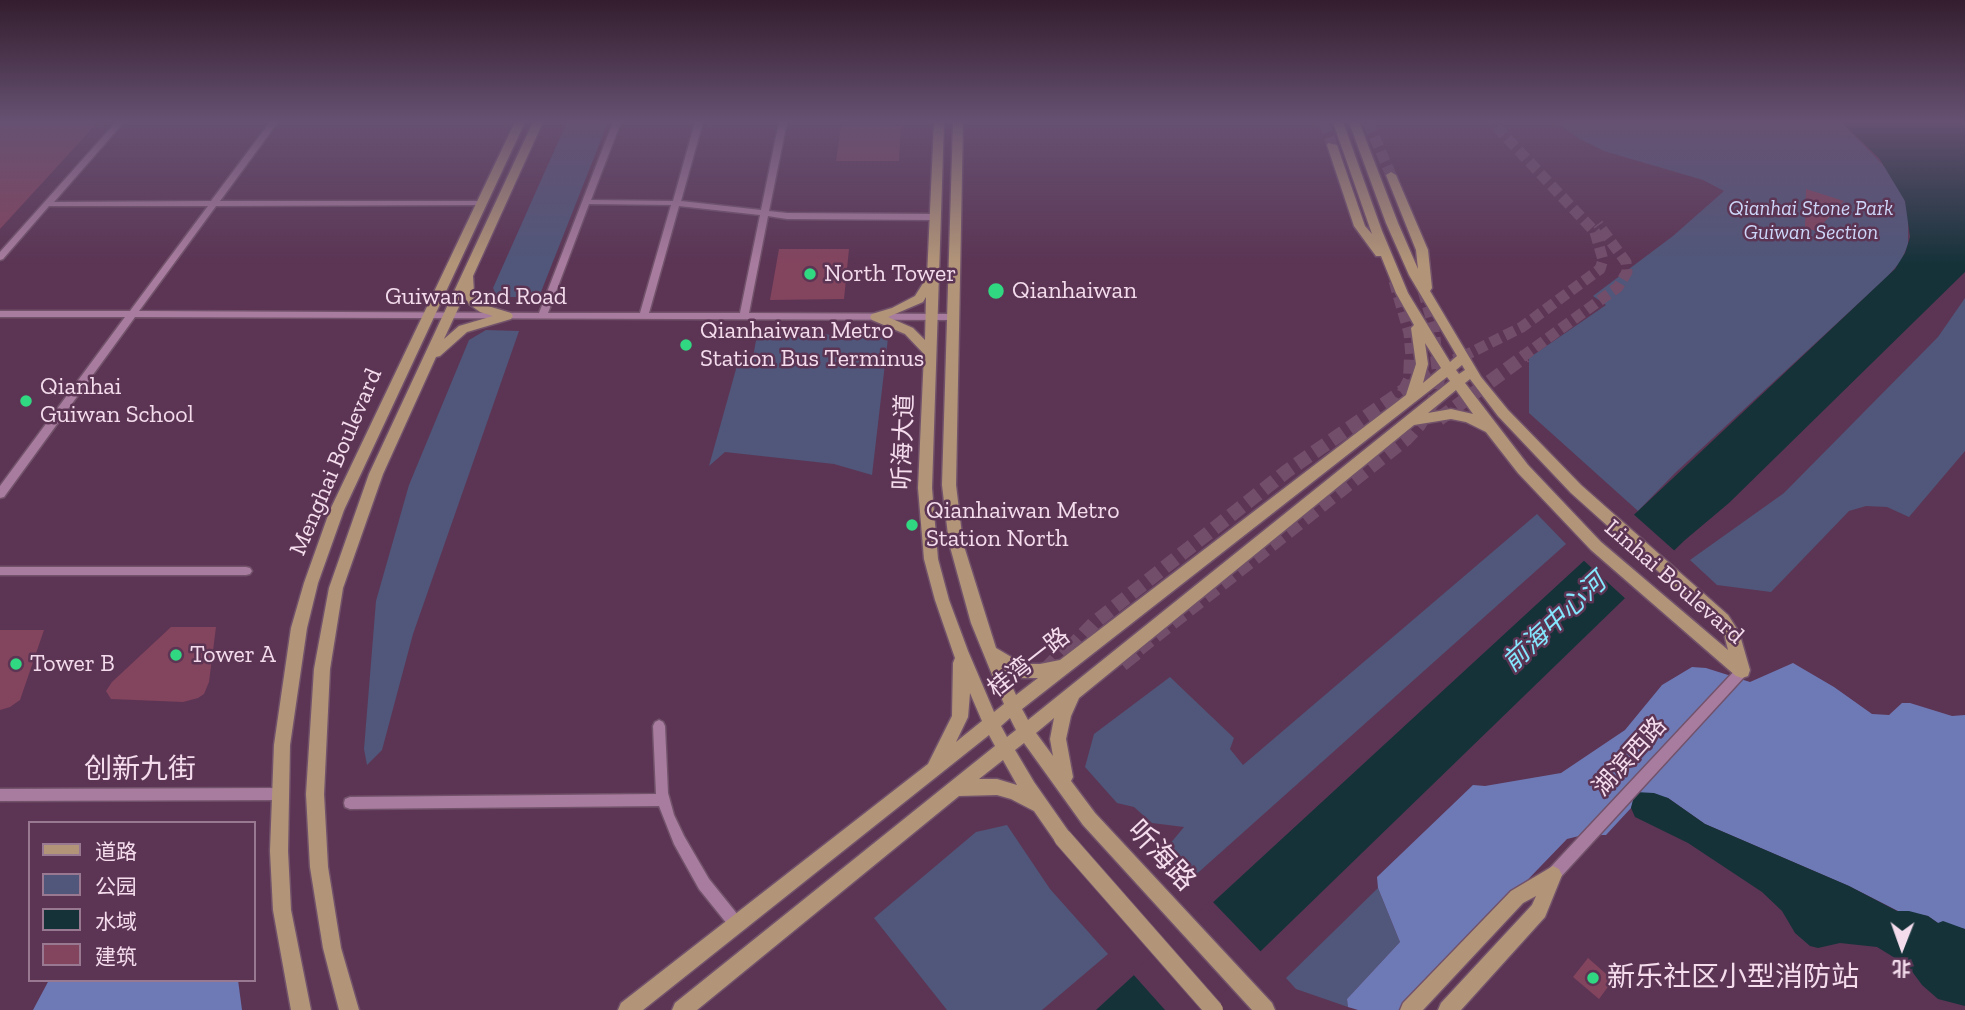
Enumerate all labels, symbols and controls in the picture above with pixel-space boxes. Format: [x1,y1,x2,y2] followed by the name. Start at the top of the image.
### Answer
[1729,196,1893,246] park label: Qianhai Stone Park Guiwan Section
[824,260,956,288] place label: North Tower
[802,266,818,282] marker: North Tower
[1012,277,1137,305] place label: Qianhaiwan
[986,281,1006,301] marker: Qianhaiwan
[385,283,567,311] street label: Guiwan 2nd Road
[700,317,924,373] place label: Qianhaiwan Metro Station Bus Terminus
[678,337,694,353] marker: Qianhaiwan Metro Station Bus Terminus
[284,364,388,560] street label: Menghai Boulevard
[40,373,194,429] place label: Qianhai Guiwan School
[18,393,34,409] marker: Qianhai Guiwan School
[888,394,920,490] street label: 听海大道
[926,497,1120,553] place label: Qianhaiwan Metro Station North
[1598,514,1750,650] street label: Linhai Boulevard
[904,517,920,533] marker: Qianhaiwan Metro Station North
[1497,567,1613,679] water label: 前海中心河
[982,622,1076,704] street label: 桂湾一路
[190,641,276,669] place label: Tower A
[168,647,184,663] marker: Tower A
[30,650,115,678] place label: Tower B
[8,656,24,672] marker: Tower B
[1587,712,1673,802] street label: 湖滨西路
[84,753,196,787] street label: 创新九街
[1120,814,1202,898] street label: 听海路
[28,821,256,982] legend
[95,839,137,864] text: 道路
[95,874,137,899] text: 公园
[95,909,137,934] text: 水域
[1867,912,1937,982] north arrow
[95,944,137,969] text: 建筑
[1892,957,1911,980] text: 北
[1607,961,1859,995] place label: 新乐社区小型消防站
[1585,970,1601,986] marker: 新乐社区小型消防站

